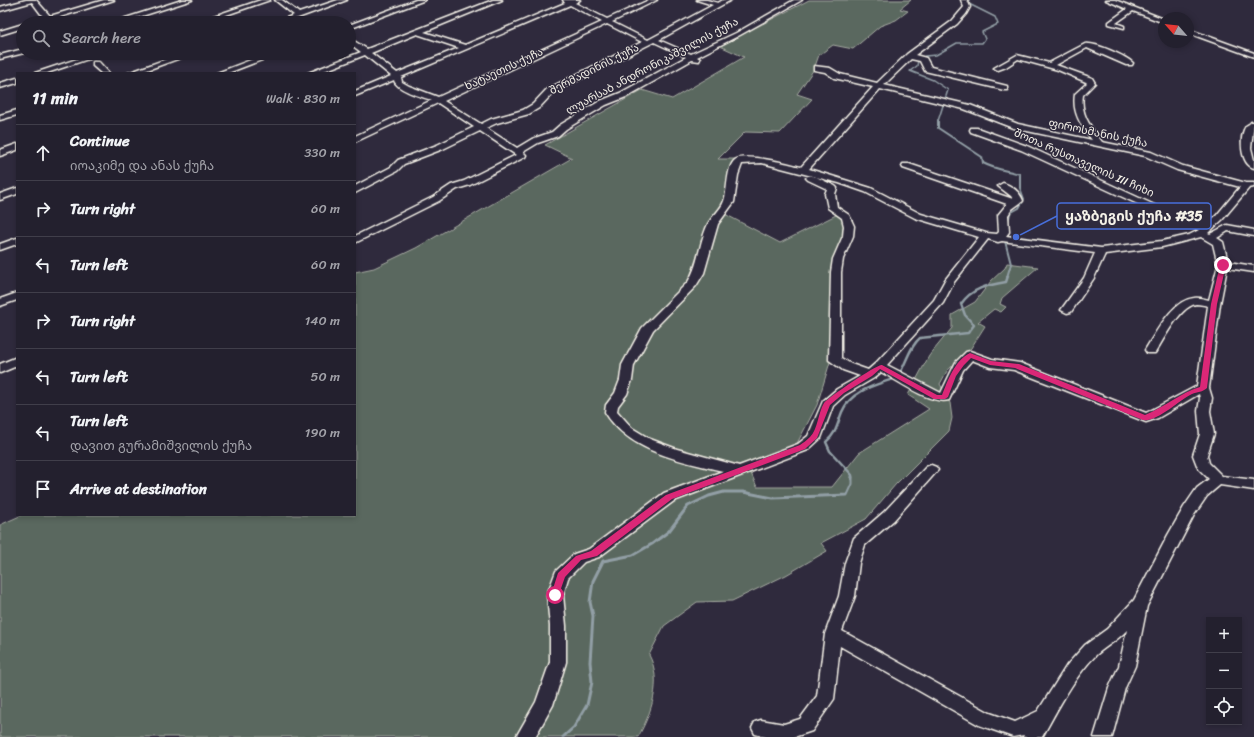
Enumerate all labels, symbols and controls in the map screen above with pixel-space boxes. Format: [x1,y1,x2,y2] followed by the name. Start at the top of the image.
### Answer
[562,12,742,120] street label: ლუარსაბ ანდრონიკაშვილის ქუჩა
[1158,12,1194,48] north arrow
[16,16,356,60] search box
[62,25,141,51] text: Search here
[30,27,52,49] icon: search
[546,38,642,100] street label: შერმადინის ქუჩა
[462,43,546,95] street label: ხატაეთის ქუჩა
[32,83,78,113] text: 11 min
[266,87,340,110] text: Walk · 830 m
[1047,113,1149,153] street label: ფიროსმანის ქუჩა
[1011,123,1157,203] street label: შოთა რუსთაველის III ჩიხი
[70,128,130,154] text: Continue
[304,141,340,164] text: 330 m
[32,142,54,164] icon: ahead
[70,154,214,177] text: იოაკიმე და ანას ქუჩა
[70,196,135,222] text: Turn right
[311,197,340,220] text: 60 m
[32,198,54,220] icon: right
[1057,203,1211,229] callout: ყაზბეგის ქუჩა #35
[1065,204,1203,229] text: ყაზბეგის ქუჩა #35
[70,252,128,278] text: Turn left
[311,253,340,276] text: 60 m
[32,254,54,276] icon: left
[1214,256,1232,274] route end
[70,308,135,334] text: Turn right
[305,309,340,332] text: 140 m
[32,310,54,332] icon: right
[70,364,128,390] text: Turn left
[310,365,340,388] text: 50 m
[32,366,54,388] icon: left
[70,408,128,434] text: Turn left
[305,421,340,444] text: 190 m
[32,422,54,444] icon: left
[70,434,252,457] text: დავით გურამიშვილის ქუჩა
[70,476,207,502] text: Arrive at destination
[32,478,54,500] icon: arrive
[546,586,564,604] route start
[1206,617,1242,725] map controls
[1206,617,1242,653] button: +
[1206,653,1242,689] button: −
[1206,689,1242,725] button: locate

